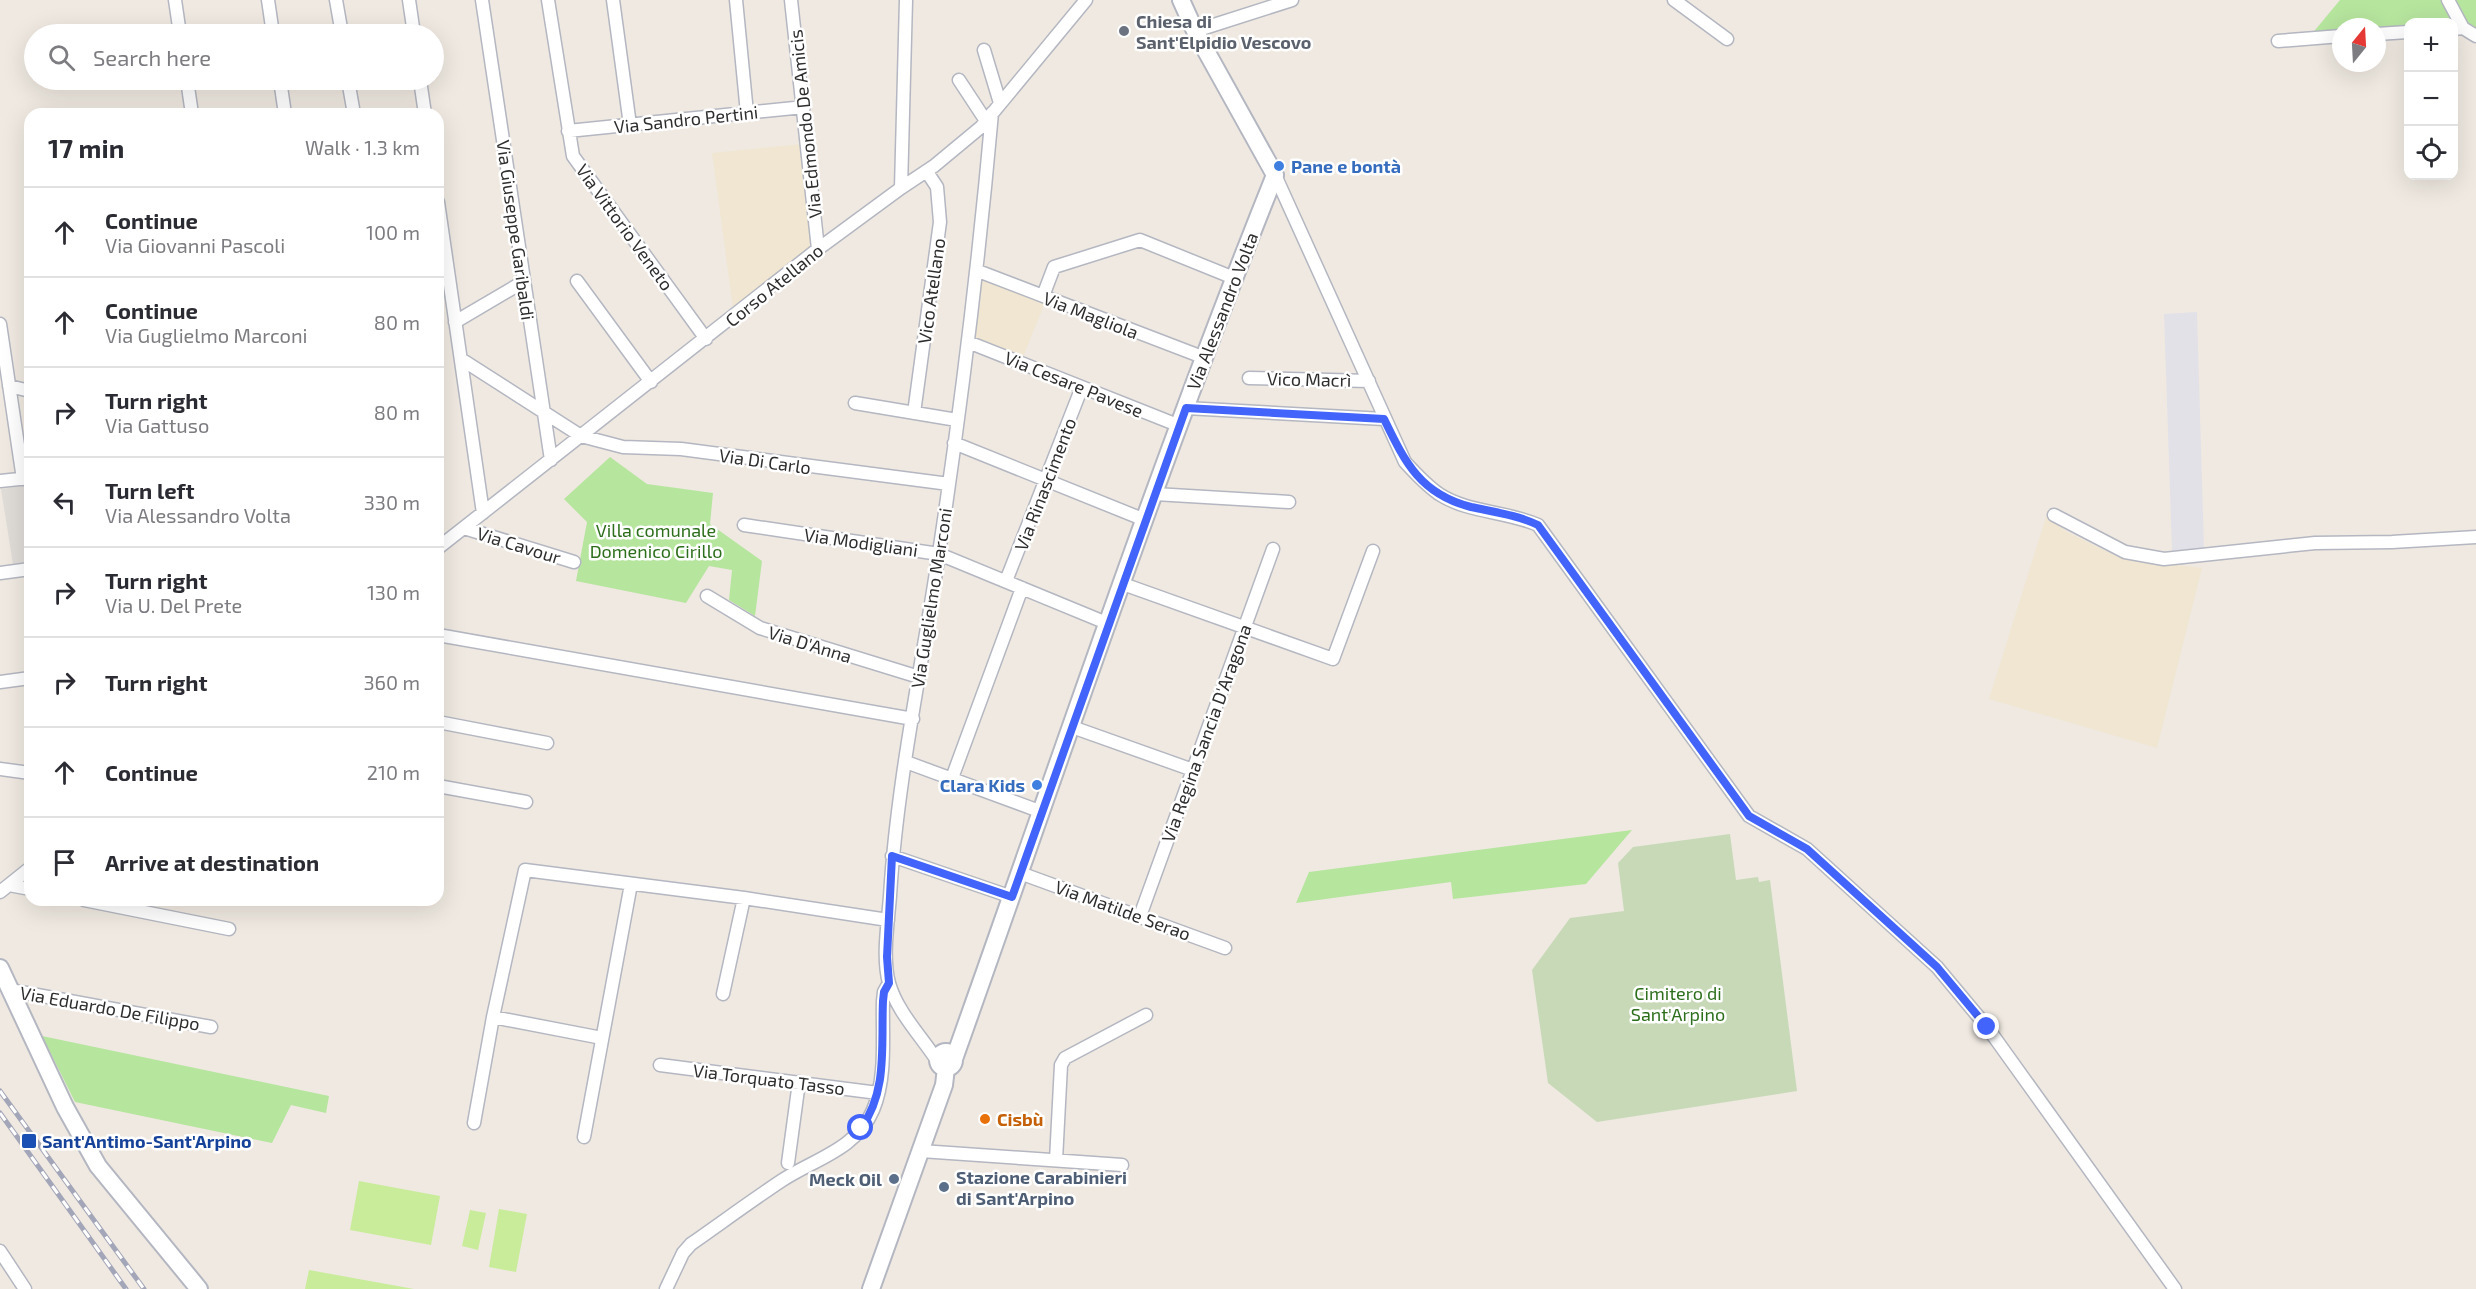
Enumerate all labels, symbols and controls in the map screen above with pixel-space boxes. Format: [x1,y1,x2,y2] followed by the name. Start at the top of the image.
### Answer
[1136,10,1311,53] place label: Chiesa di Sant'Elpidio Vescovo
[2332,18,2386,72] north arrow
[2404,18,2458,180] map controls
[2404,18,2458,72] button: +
[24,24,444,90] search box
[1117,24,1131,38] marker: Chiesa di Sant'Elpidio Vescovo
[784,28,826,220] street label: Via Edmondo De Amicis
[45,41,78,74] icon: search
[93,44,211,70] text: Search here
[2404,72,2458,126] button: −
[613,100,759,138] street label: Via Sandro Pertini
[2404,126,2458,180] button: locate
[48,132,124,163] text: 17 min
[305,135,420,159] text: Walk · 1.3 km
[492,138,540,322] street label: Via Giuseppe Garibaldi
[1291,155,1401,177] place label: Pane e bontà
[572,159,678,295] street label: Via Vittorio Veneto
[1272,159,1286,173] marker: Pane e bontà
[105,207,198,233] text: Continue
[48,216,81,249] icon: ahead
[366,220,420,244] text: 100 m
[1182,229,1262,393] street label: Via Alessandro Volta
[105,233,285,257] text: Via Giovanni Pascoli
[913,237,949,345] street label: Vico Atellano
[721,239,827,331] street label: Corso Atellano
[1040,287,1142,343] street label: Via Magliola
[105,297,198,323] text: Continue
[48,306,81,339] icon: ahead
[374,310,420,334] text: 80 m
[105,323,307,347] text: Via Guglielmo Marconi
[1002,346,1146,422] street label: Via Cesare Pavese
[1267,367,1351,391] street label: Vico Macrì
[105,387,207,413] text: Turn right
[48,396,81,429] icon: right
[374,400,420,424] text: 80 m
[105,413,209,437] text: Via Gattuso
[1010,414,1080,554] street label: Via Rinascimento
[718,444,812,478] street label: Via Di Carlo
[105,477,194,503] text: Turn left
[48,486,81,519] icon: left
[364,490,420,514] text: 330 m
[105,503,291,527] text: Via Alessandro Volta
[906,506,956,690] street label: Via Guglielmo Marconi
[590,519,722,562] park label: Villa comunale Domenico Cirillo
[474,522,564,568] street label: Via Cavour
[803,523,919,561] street label: Via Modigliani
[105,567,207,593] text: Turn right
[48,576,81,609] icon: right
[367,580,420,604] text: 130 m
[105,593,242,617] text: Via U. Del Prete
[765,621,855,667] street label: Via D'Anna
[1156,621,1256,845] street label: Via Regina Sancia D'Aragona
[48,666,81,699] icon: right
[105,669,207,695] text: Turn right
[363,670,420,694] text: 360 m
[48,756,81,789] icon: ahead
[105,759,198,785] text: Continue
[367,760,420,784] text: 210 m
[940,774,1025,796] place label: Clara Kids
[1030,778,1044,792] marker: Clara Kids
[48,846,81,879] icon: arrive
[105,849,319,875] text: Arrive at destination
[1052,875,1194,945] street label: Via Matilde Serao
[18,981,202,1035] street label: Via Eduardo De Filippo
[1631,982,1725,1025] park label: Cimitero di Sant'Arpino
[1973,1013,1999,1039] route end
[692,1059,846,1099] street label: Via Torquato Tasso
[997,1108,1043,1130] place label: Cisbù
[978,1112,992,1126] marker: Cisbù
[847,1114,873,1140] route start
[42,1130,252,1152] place label: Sant'Antimo-Sant'Arpino
[20,1132,38,1150] marker: Sant'Antimo-Sant'Arpino
[956,1166,1127,1209] place label: Stazione Carabinieri di Sant'Arpino
[809,1168,882,1190] place label: Meck Oil
[887,1172,901,1186] marker: Meck Oil
[937,1180,951,1194] marker: Stazione Carabinieri di Sant'Arpino

